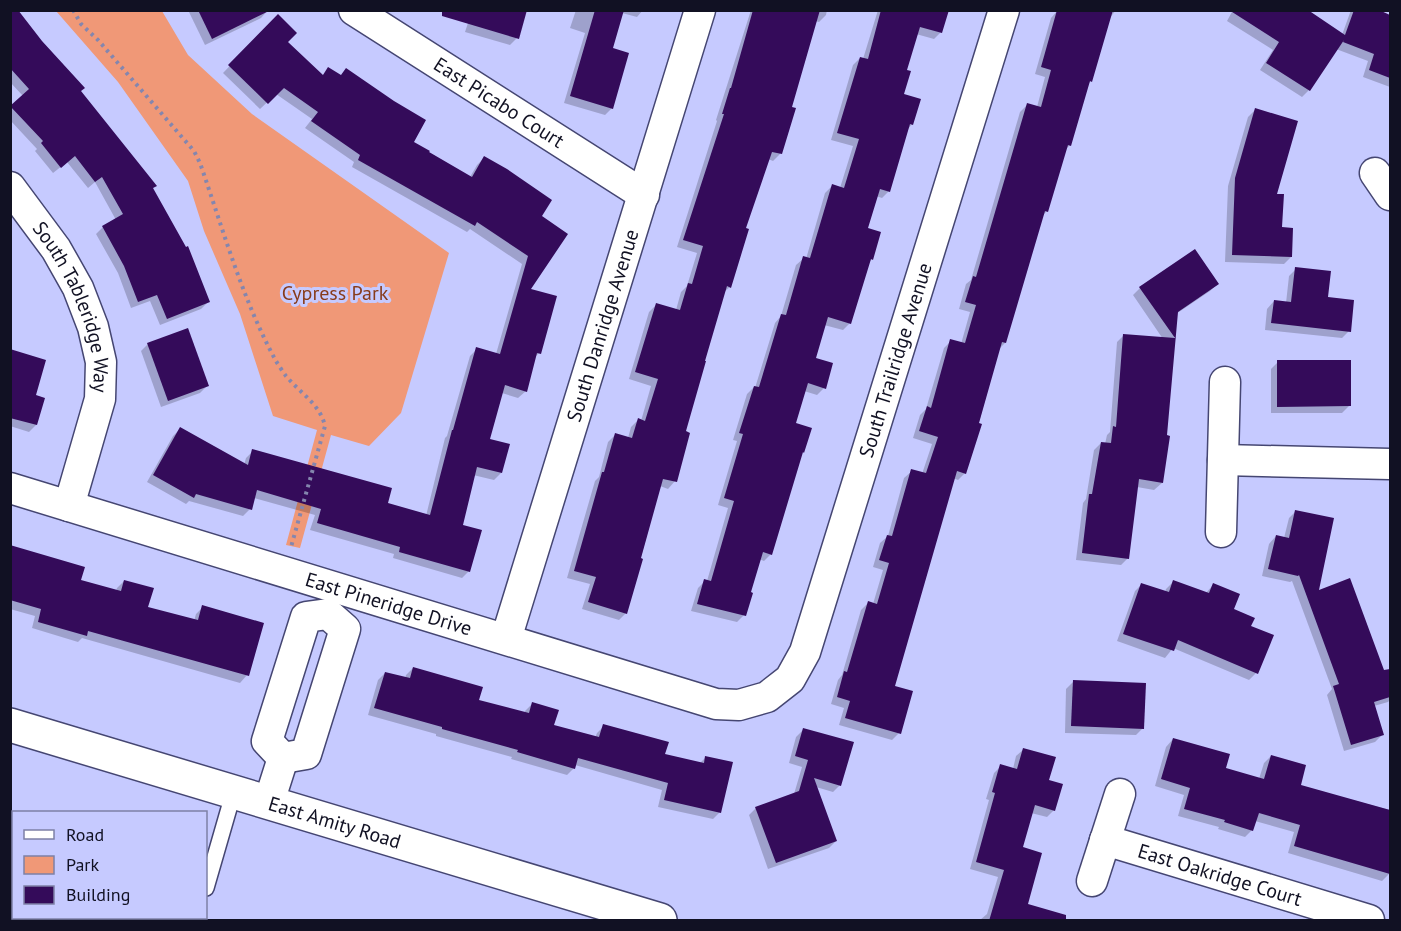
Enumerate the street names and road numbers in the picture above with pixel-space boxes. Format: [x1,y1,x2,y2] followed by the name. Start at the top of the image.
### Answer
[429,51,569,154] street label: East Picabo Court
[27,216,114,393] street label: South Tableridge Way
[561,226,645,425] street label: South Danridge Avenue
[853,260,938,461] street label: South Trailridge Avenue
[302,566,475,642] street label: East Pineridge Drive
[265,790,404,855] street label: East Amity Road
[1135,838,1305,912] street label: East Oakridge Court

